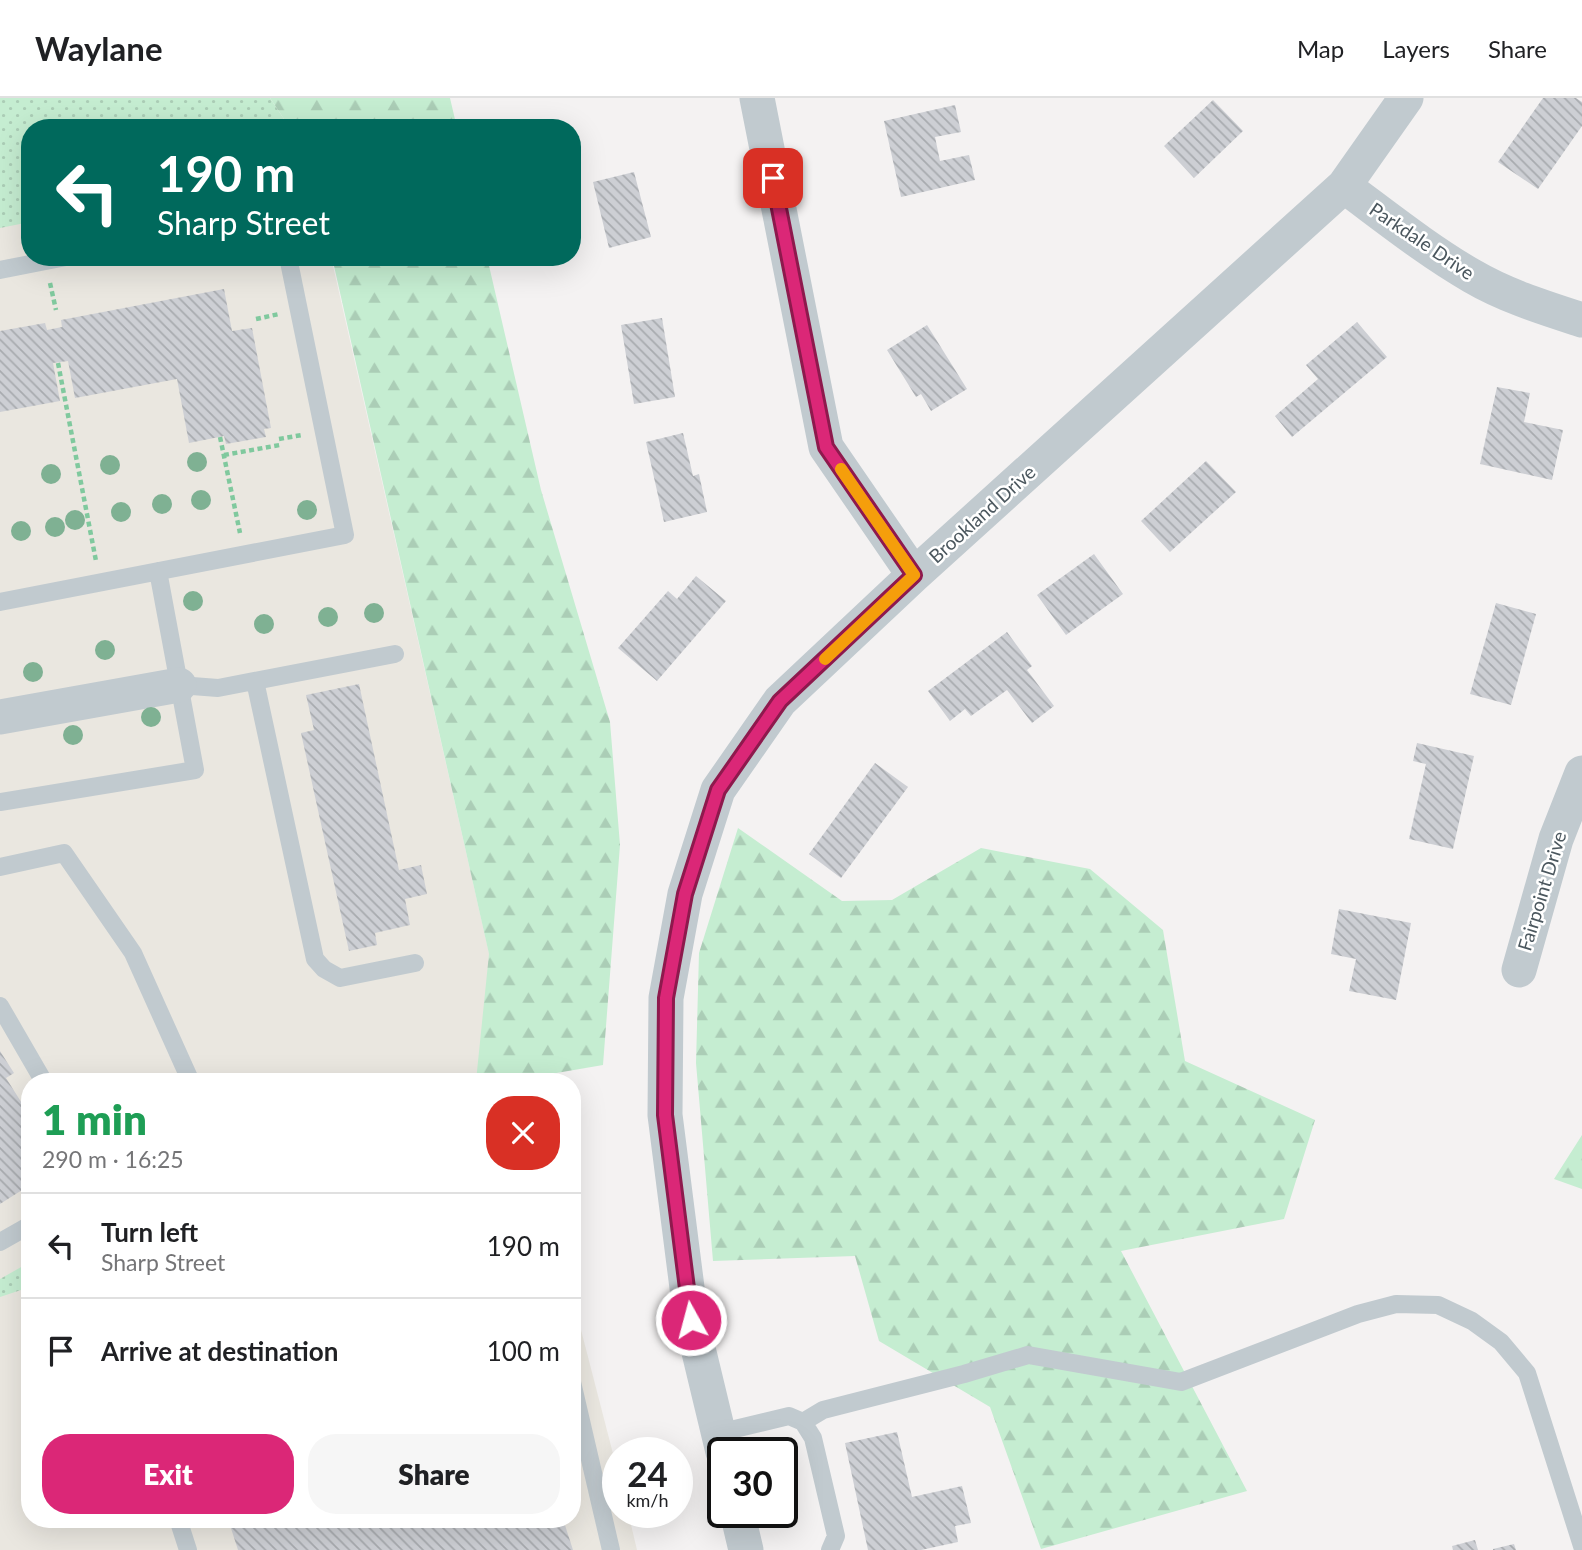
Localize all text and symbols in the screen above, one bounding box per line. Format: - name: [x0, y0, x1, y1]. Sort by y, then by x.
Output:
- text: Waylane: [35, 28, 163, 68]
- text: Map: [1297, 34, 1344, 63]
- text: Layers: [1382, 34, 1450, 63]
- text: Share: [1488, 34, 1547, 63]
- text: 190 m: [157, 144, 295, 202]
- icon: left: [42, 147, 133, 238]
- pin: [743, 148, 803, 208]
- icon: arrive: [754, 159, 792, 197]
- street label: Parkdale Drive: [1366, 197, 1479, 284]
- text: Sharp Street: [157, 203, 330, 242]
- street label: Brookland Drive: [924, 460, 1040, 567]
- street label: Fairpoint Drive: [1512, 828, 1571, 953]
- text: 1 min: [42, 1094, 147, 1144]
- button: close: [486, 1096, 560, 1170]
- text: 290 m · 16:25: [42, 1145, 184, 1173]
- text: Turn left: [101, 1216, 198, 1248]
- icon: left: [42, 1227, 80, 1265]
- text: 190 m: [487, 1230, 560, 1262]
- text: Sharp Street: [101, 1248, 225, 1276]
- position arrow: [654, 1283, 728, 1357]
- icon: arrive: [42, 1332, 80, 1370]
- text: Arrive at destination: [101, 1335, 338, 1367]
- text: 100 m: [487, 1335, 560, 1367]
- button: Exit: [42, 1434, 294, 1514]
- button: Share: [308, 1434, 560, 1514]
- speed limit sign: 30: [707, 1437, 798, 1528]
- text: 24: [627, 1452, 668, 1494]
- text: km/h: [626, 1489, 669, 1511]

